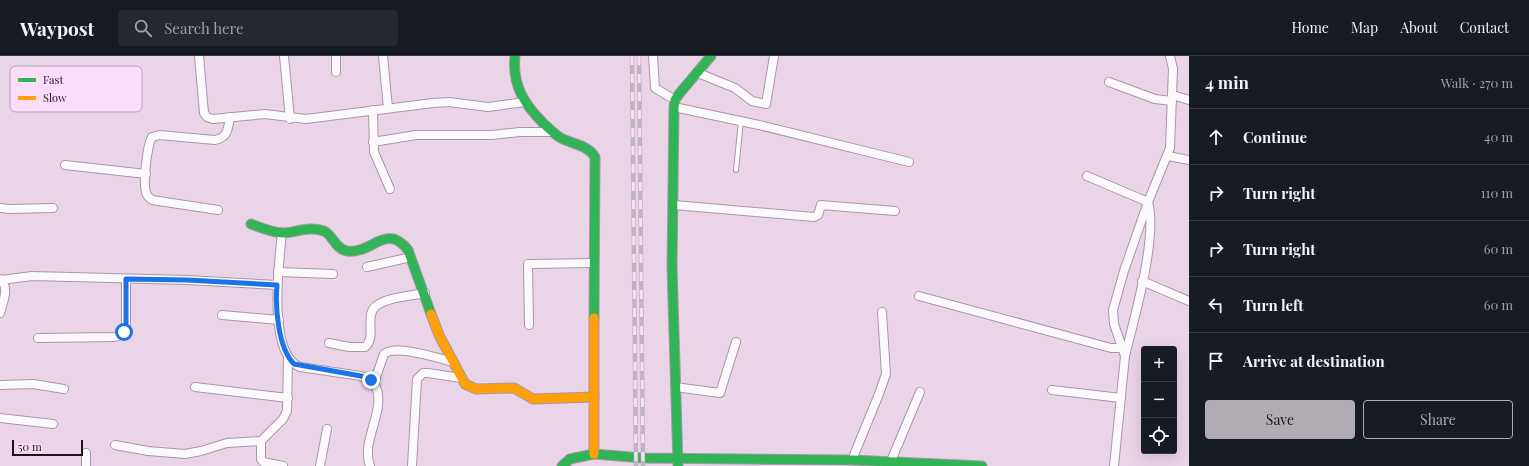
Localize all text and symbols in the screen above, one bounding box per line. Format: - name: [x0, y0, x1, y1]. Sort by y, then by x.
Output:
- search box: [118, 10, 398, 46]
- text: Waypost: [20, 15, 94, 41]
- icon: search: [132, 17, 154, 39]
- text: Search here: [164, 18, 244, 38]
- text: Home: [1291, 18, 1329, 37]
- text: Map: [1351, 18, 1378, 37]
- text: About: [1400, 18, 1438, 37]
- text: Contact: [1460, 18, 1509, 37]
- legend: [10, 66, 142, 112]
- text: 4 min: [1205, 71, 1249, 93]
- text: Fast: [43, 72, 63, 87]
- text: Walk · 270 m: [1441, 74, 1513, 91]
- text: Slow: [43, 90, 67, 105]
- icon: ahead: [1205, 126, 1227, 148]
- text: Continue: [1243, 127, 1307, 147]
- text: 40 m: [1484, 128, 1513, 145]
- icon: right: [1205, 182, 1227, 204]
- text: Turn right: [1243, 183, 1316, 203]
- text: 110 m: [1481, 184, 1513, 201]
- icon: right: [1205, 238, 1227, 260]
- text: Turn right: [1243, 239, 1316, 259]
- text: 60 m: [1484, 240, 1513, 257]
- icon: left: [1205, 294, 1227, 316]
- text: Turn left: [1243, 295, 1304, 315]
- text: 60 m: [1484, 296, 1513, 313]
- route start: [115, 323, 133, 341]
- map controls: [1141, 346, 1177, 454]
- button: +: [1141, 346, 1177, 382]
- icon: arrive: [1205, 350, 1227, 372]
- text: Arrive at destination: [1243, 351, 1385, 371]
- route end: [362, 371, 380, 389]
- button: −: [1141, 382, 1177, 418]
- button: Save: [1205, 400, 1355, 439]
- button: Share: [1363, 400, 1513, 439]
- button: locate: [1141, 418, 1177, 454]
- scale bar: [12, 438, 83, 457]
- text: 50 m: [18, 439, 42, 454]

